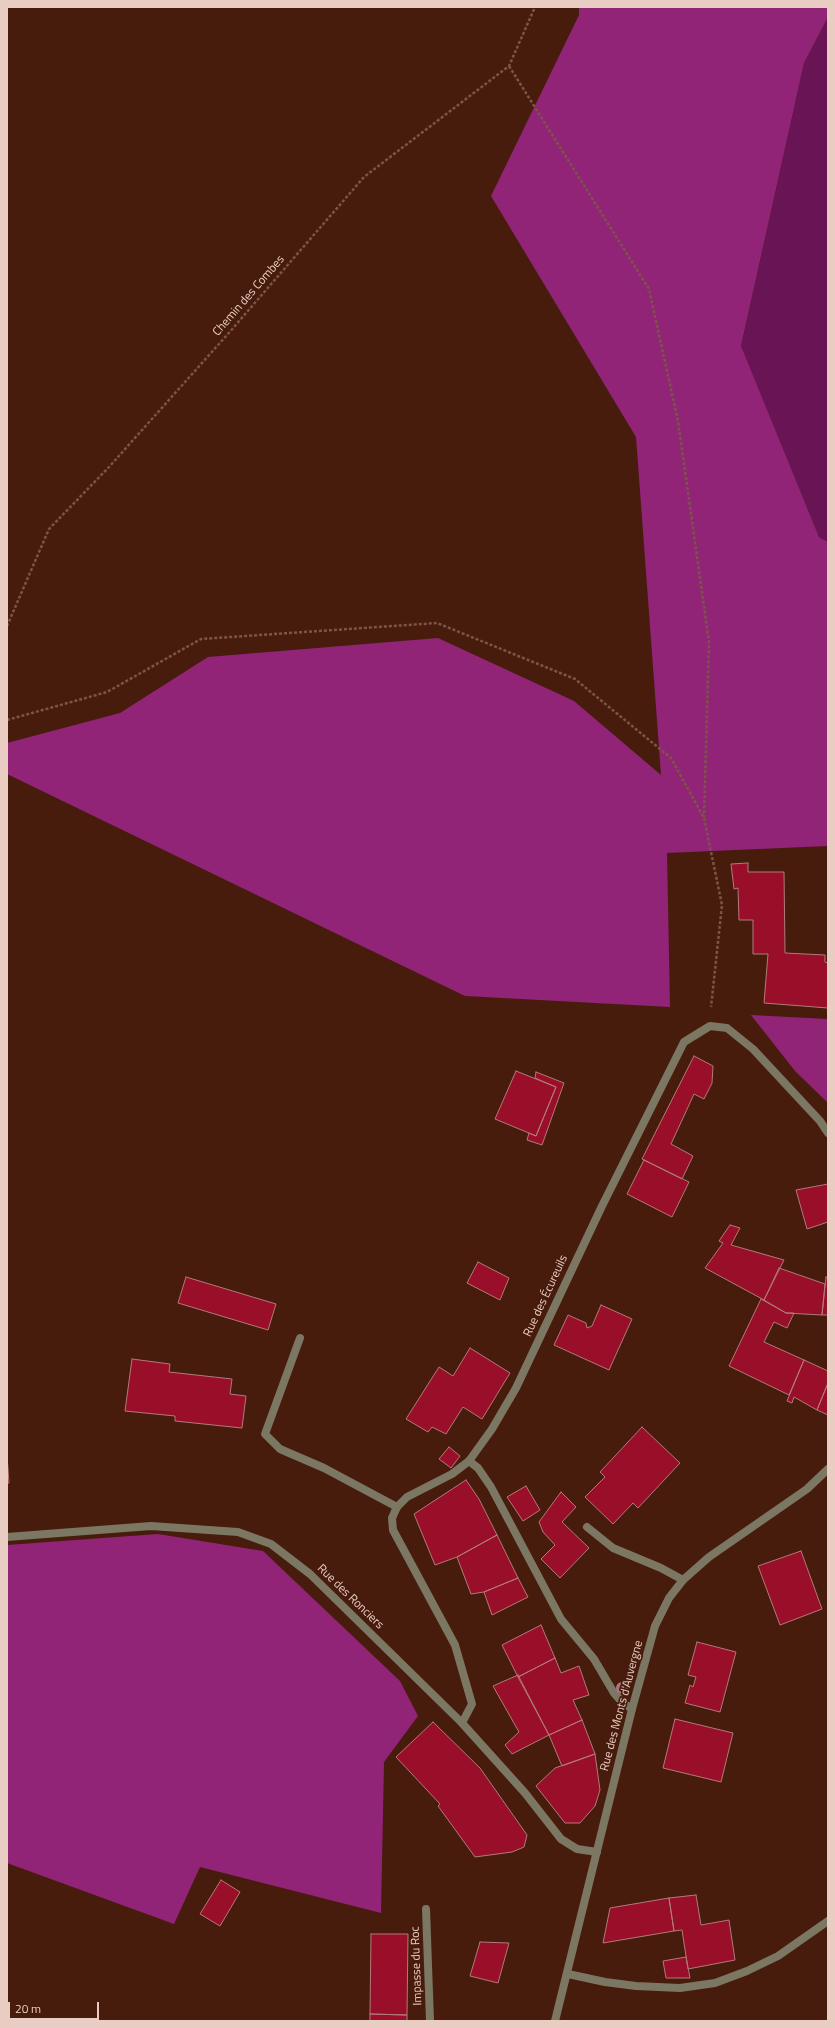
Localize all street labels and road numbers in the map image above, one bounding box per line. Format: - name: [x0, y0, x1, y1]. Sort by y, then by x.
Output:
- street label: Chemin des Combes: [210, 253, 288, 339]
- street label: Rue des Écureuils: [521, 1253, 571, 1339]
- street label: Rue des Ronciers: [314, 1562, 386, 1632]
- street label: Rue des Monts d'Auvergne: [598, 1639, 646, 1773]
- street label: Impasse du Roc: [408, 1926, 426, 2006]

